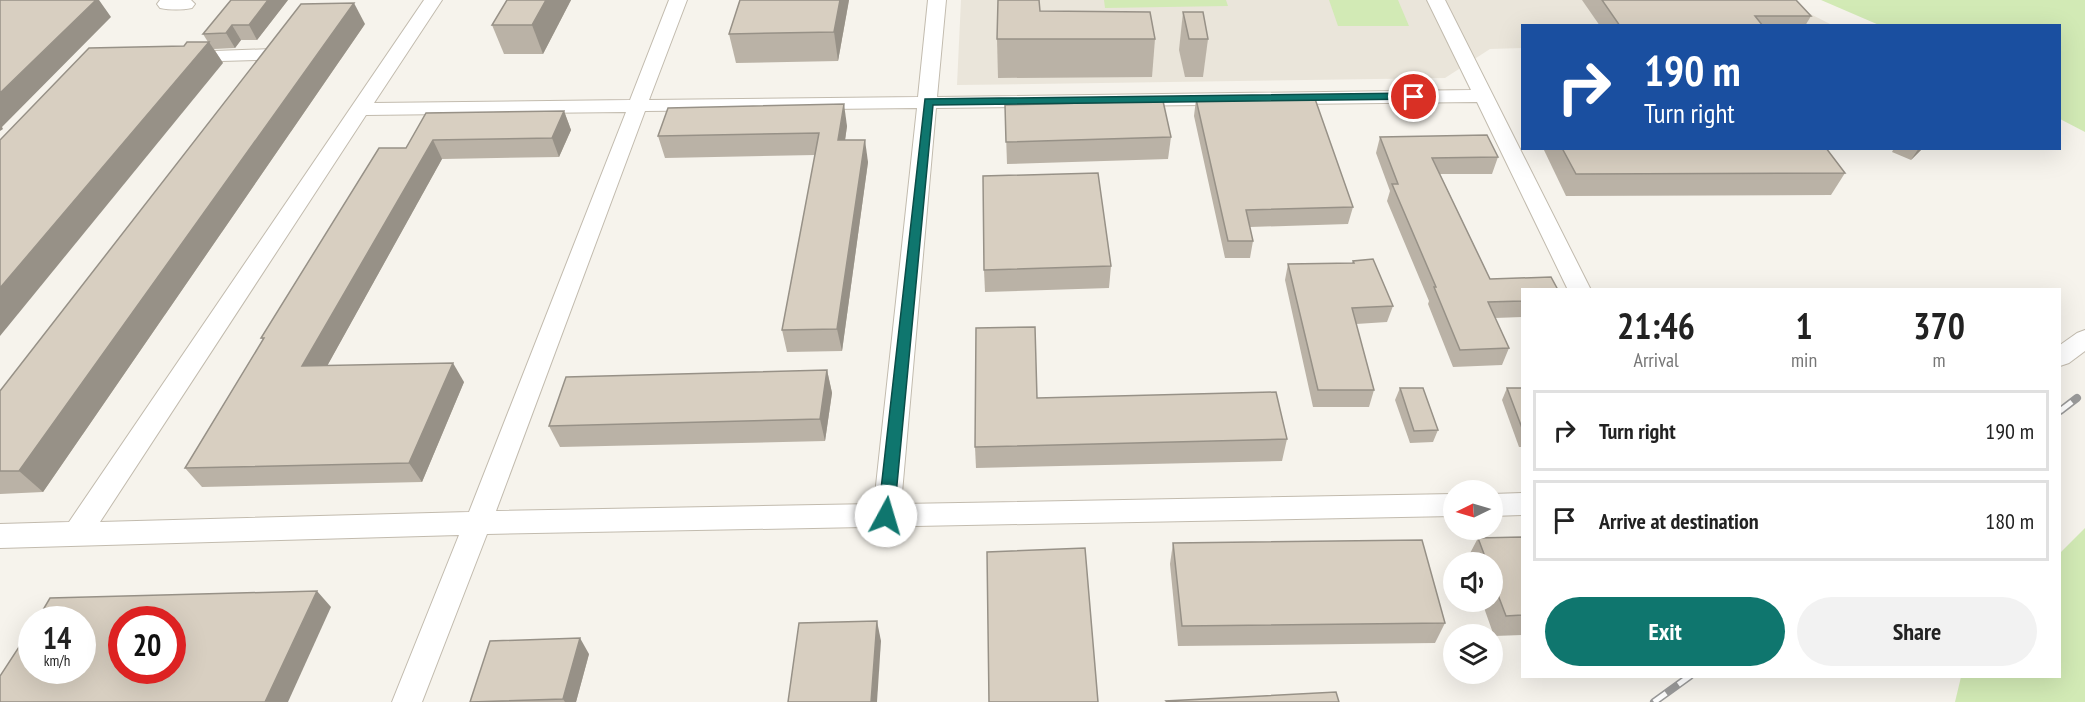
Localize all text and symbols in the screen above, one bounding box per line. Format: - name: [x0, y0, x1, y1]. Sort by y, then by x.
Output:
- text: 190 m: [1644, 43, 1741, 98]
- icon: right: [1545, 48, 1623, 126]
- pin: [1388, 71, 1439, 122]
- icon: arrive: [1397, 80, 1430, 113]
- text: Turn right: [1644, 96, 1735, 130]
- text: 21:46: [1617, 302, 1695, 349]
- text: 1: [1795, 302, 1813, 349]
- text: 370: [1913, 302, 1965, 349]
- text: Arrival: [1633, 347, 1679, 373]
- text: min: [1791, 347, 1817, 373]
- text: m: [1933, 347, 1946, 373]
- icon: right: [1548, 414, 1581, 447]
- text: Turn right: [1599, 417, 1676, 445]
- text: 190 m: [1985, 417, 2034, 445]
- north arrow: [1443, 480, 1503, 540]
- map controls: [1443, 480, 1503, 684]
- position arrow: [854, 484, 918, 548]
- icon: arrive: [1548, 504, 1581, 537]
- text: Arrive at destination: [1599, 507, 1759, 535]
- text: 180 m: [1985, 507, 2034, 535]
- button: sound: [1443, 552, 1503, 612]
- button: Exit: [1545, 597, 1785, 666]
- button: Share: [1797, 597, 2037, 666]
- speed limit sign: 20: [108, 606, 186, 684]
- text: 14: [43, 618, 71, 657]
- button: layers: [1443, 624, 1503, 684]
- text: km/h: [44, 651, 70, 670]

